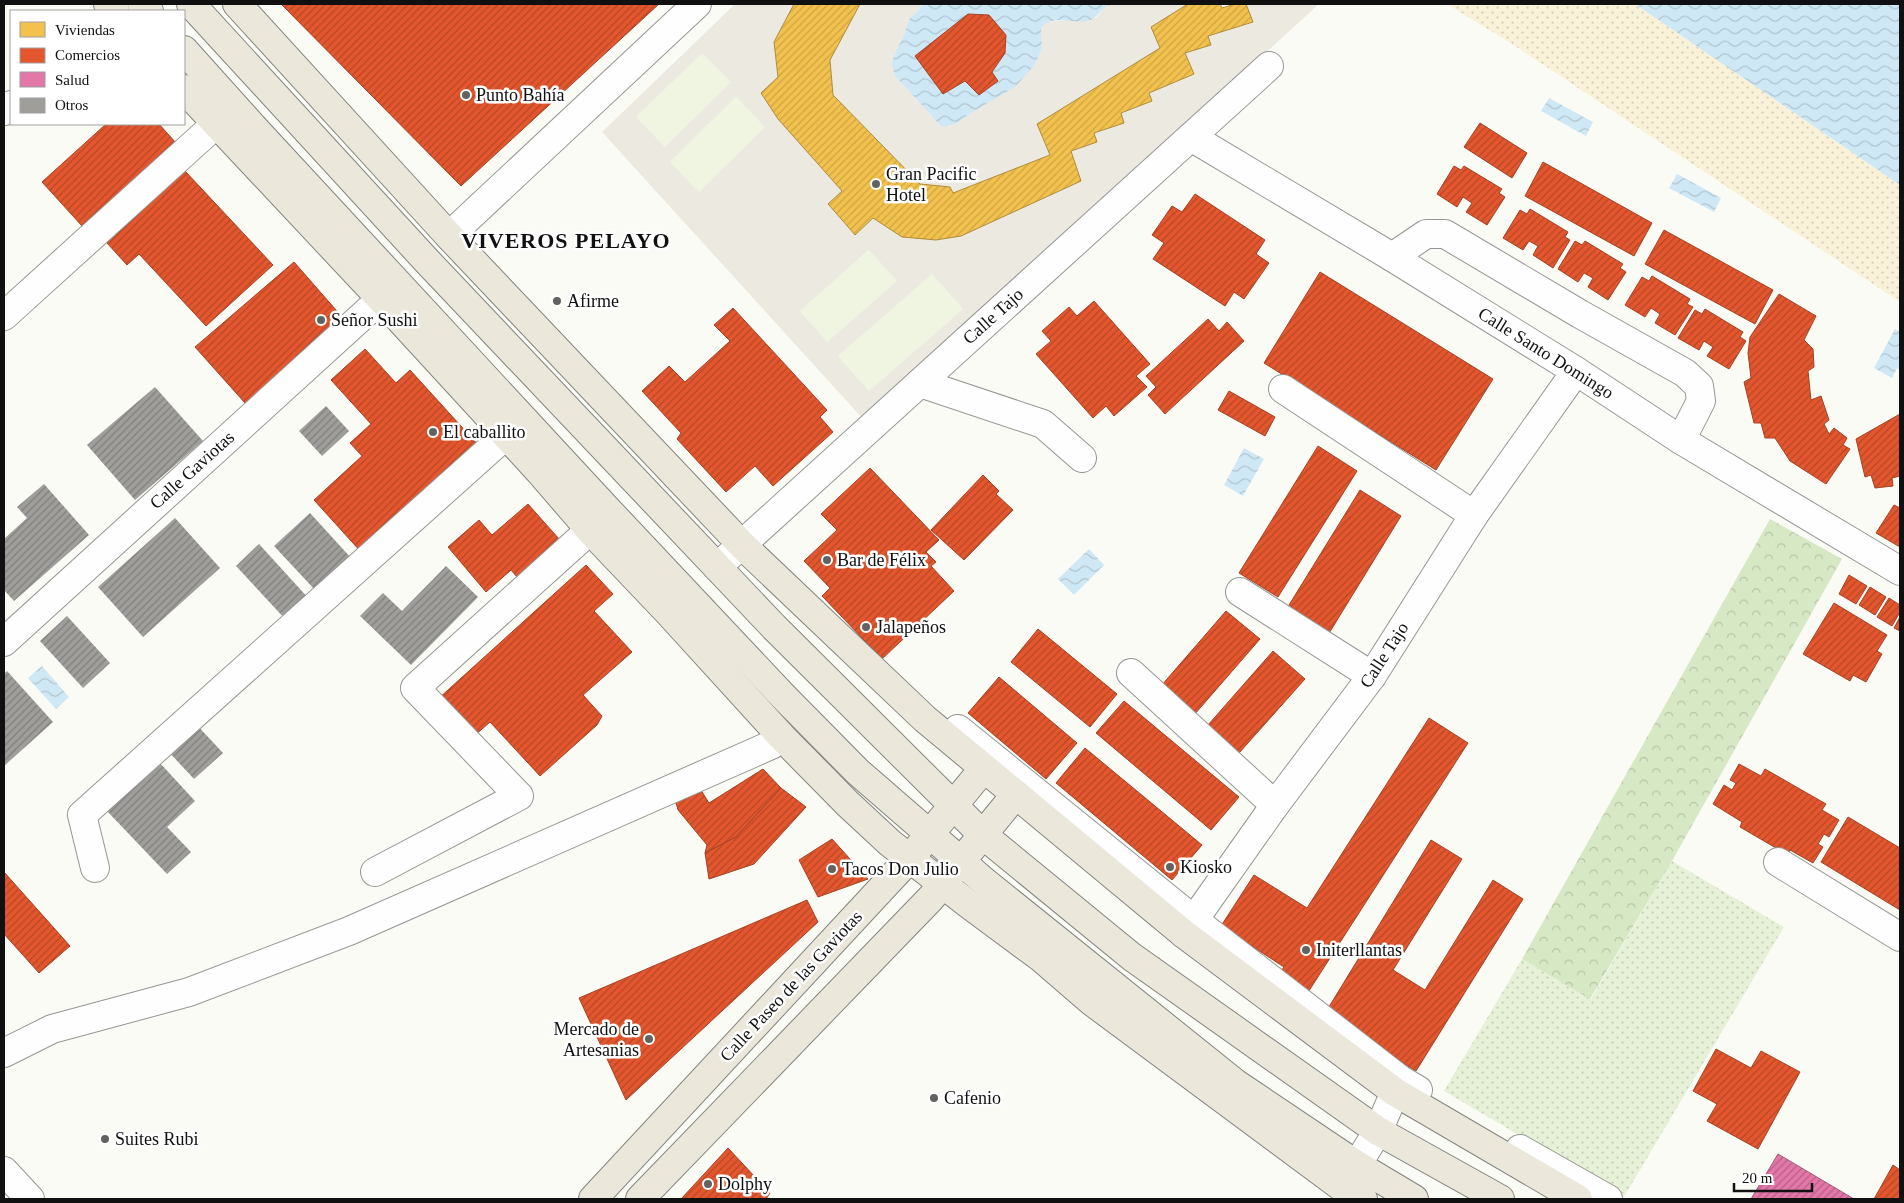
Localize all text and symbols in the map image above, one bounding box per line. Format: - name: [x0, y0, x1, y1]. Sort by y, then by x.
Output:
- legend: [10, 10, 185, 125]
- text: Viviendas: [55, 22, 115, 38]
- text: Comercios: [55, 47, 120, 63]
- text: Salud: [55, 72, 90, 88]
- place label: Punto Bahía: [476, 85, 565, 105]
- marker: Punto Bahía: [460, 89, 472, 101]
- text: Otros: [55, 97, 88, 113]
- place label: Gran Pacific Hotel: [886, 164, 976, 205]
- marker: Gran Pacific Hotel: [870, 178, 882, 190]
- district label: VIVEROS PELAYO: [461, 228, 671, 253]
- street label: Calle Tajo: [959, 284, 1027, 348]
- place label: Afirme: [567, 291, 619, 311]
- marker: Afirme: [551, 295, 563, 307]
- street label: Calle Santo Domingo: [1475, 303, 1617, 403]
- place label: Señor Sushi: [331, 310, 418, 330]
- marker: Señor Sushi: [315, 314, 327, 326]
- place label: El caballito: [443, 422, 525, 442]
- marker: El caballito: [427, 426, 439, 438]
- street label: Calle Gaviotas: [146, 427, 238, 513]
- place label: Bar de Félix: [837, 550, 926, 570]
- marker: Bar de Félix: [821, 554, 833, 566]
- place label: Jalapeños: [876, 617, 946, 637]
- street label: Calle Tajo: [1355, 619, 1413, 691]
- marker: Jalapeños: [860, 621, 872, 633]
- place label: Kiosko: [1180, 857, 1232, 877]
- place label: Tacos Don Julio: [842, 859, 959, 879]
- marker: Kiosko: [1164, 861, 1176, 873]
- marker: Tacos Don Julio: [826, 863, 838, 875]
- street label: Calle Paseo de las Gaviotas: [716, 906, 866, 1066]
- place label: Initerllantas: [1316, 940, 1402, 960]
- marker: Initerllantas: [1300, 944, 1312, 956]
- place label: Mercado de Artesanias: [554, 1019, 639, 1060]
- marker: Mercado de Artesanias: [643, 1033, 655, 1045]
- place label: Cafenio: [944, 1088, 1001, 1108]
- marker: Cafenio: [928, 1092, 940, 1104]
- place label: Suites Rubi: [115, 1129, 199, 1149]
- marker: Suites Rubi: [99, 1133, 111, 1145]
- scale bar: [1734, 1160, 1812, 1192]
- text: 20 m: [1742, 1170, 1773, 1186]
- place label: Dolphy: [718, 1174, 772, 1194]
- marker: Dolphy: [702, 1178, 714, 1190]

